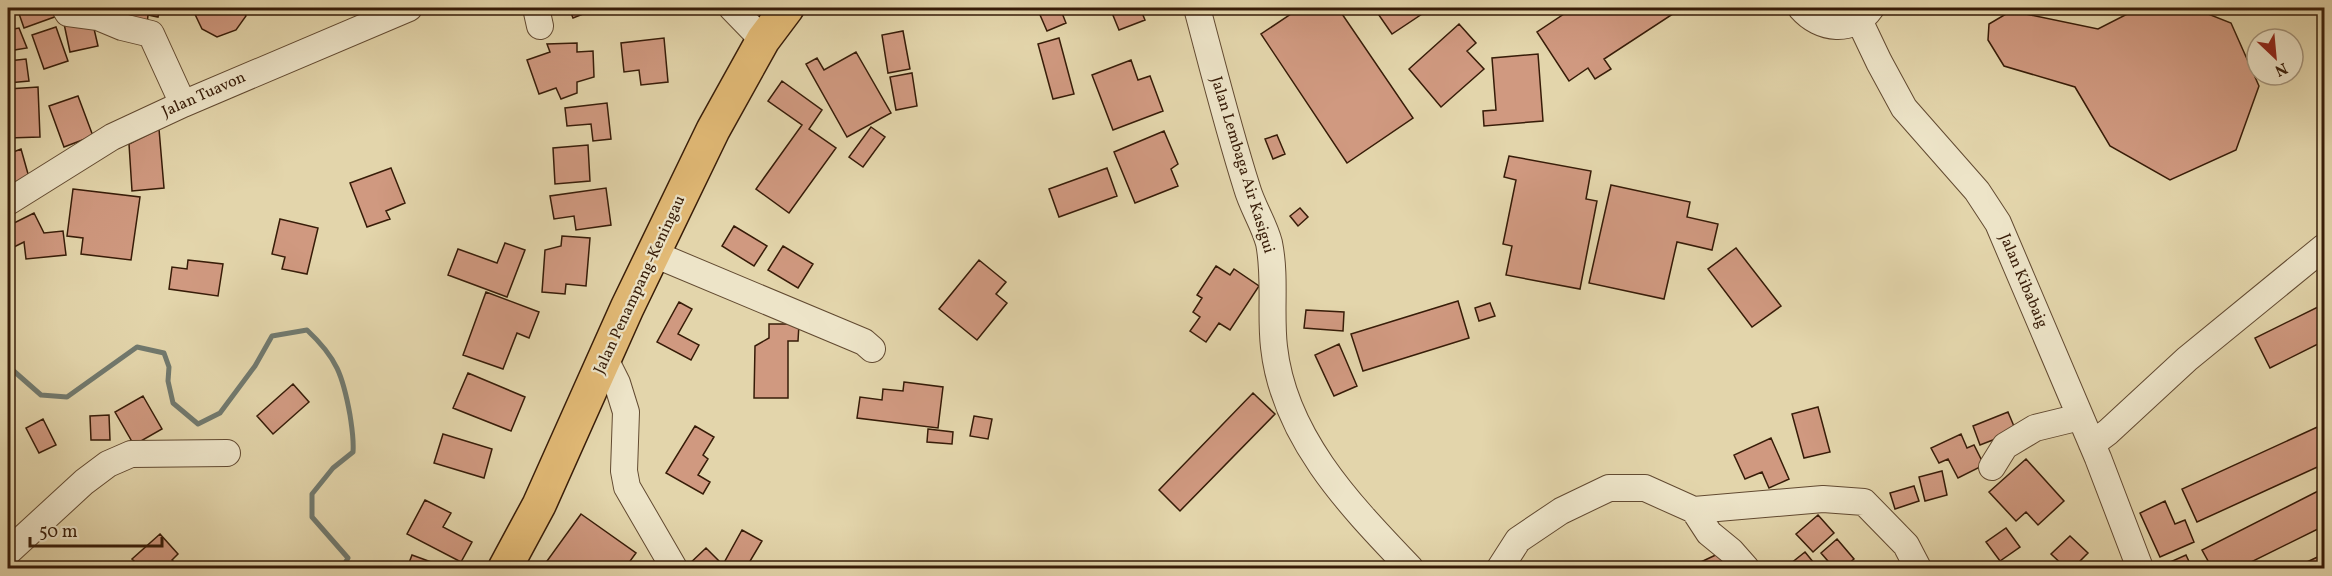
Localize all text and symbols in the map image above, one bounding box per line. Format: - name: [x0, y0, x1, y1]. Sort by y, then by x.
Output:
- north arrow: [2245, 27, 2305, 87]
- text: N: [2270, 56, 2291, 81]
- street label: Jalan Tuavon: [159, 67, 249, 123]
- street label: Jalan Lembaga Air Kasigui: [1205, 74, 1279, 256]
- street label: Jalan Penampang-Keningau: [589, 192, 691, 378]
- street label: Jalan Kibabaig: [1993, 230, 2053, 332]
- scale bar: [30, 510, 162, 548]
- text: 50 m: [39, 520, 78, 545]

